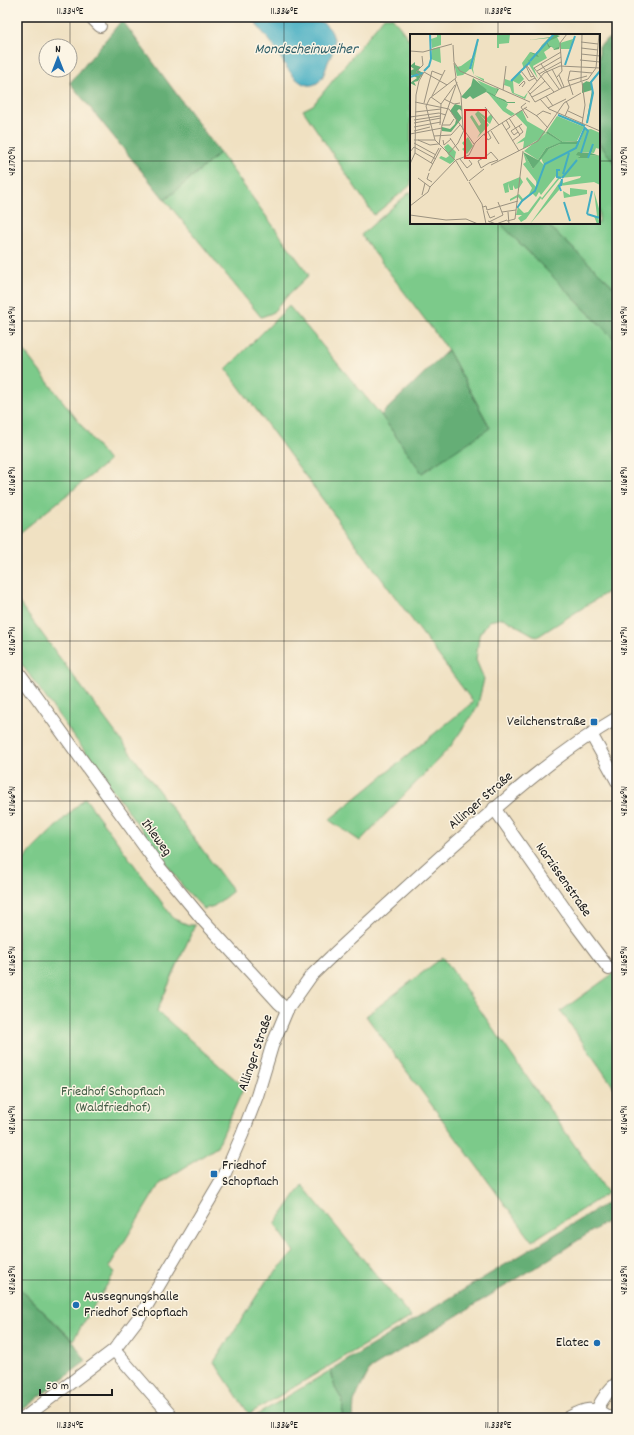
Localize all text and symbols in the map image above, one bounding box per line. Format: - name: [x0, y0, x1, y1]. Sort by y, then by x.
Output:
- text: 11.334°E: [57, 5, 84, 19]
- text: 11.336°E: [270, 5, 298, 19]
- text: 11.338°E: [485, 5, 512, 19]
- inset map: [410, 34, 600, 224]
- north arrow: [38, 38, 78, 78]
- water label: Mondscheinweiher: [255, 39, 359, 61]
- text: N: [55, 42, 61, 58]
- text: 48.170°N: [6, 146, 20, 176]
- text: 48.170°N: [618, 146, 632, 176]
- text: 48.169°N: [6, 306, 20, 336]
- text: 48.169°N: [618, 306, 632, 336]
- text: 48.168°N: [6, 466, 20, 496]
- text: 48.168°N: [618, 466, 632, 496]
- text: 48.167°N: [6, 626, 20, 655]
- text: 48.167°N: [618, 626, 632, 655]
- place label: Veilchenstraße: [507, 712, 586, 732]
- marker: Veilchenstraße: [589, 717, 599, 727]
- street label: Allinger Straße: [444, 767, 518, 835]
- text: 48.166°N: [6, 786, 20, 816]
- text: 48.166°N: [618, 786, 632, 816]
- street label: Ihleweg: [136, 815, 176, 861]
- street label: Narzissenstraße: [530, 839, 596, 921]
- text: 48.165°N: [6, 946, 20, 976]
- text: 48.165°N: [618, 946, 632, 976]
- street label: Allinger Straße: [234, 1012, 278, 1094]
- park label: Friedhof Schopflach (Waldfriedhof): [61, 1082, 165, 1118]
- text: 48.164°N: [6, 1105, 20, 1135]
- text: 48.164°N: [618, 1105, 632, 1135]
- place label: Friedhof Schopflach: [222, 1156, 279, 1192]
- marker: Friedhof Schopflach: [209, 1169, 219, 1179]
- text: 48.163°N: [6, 1265, 20, 1295]
- text: 48.163°N: [618, 1265, 632, 1295]
- place label: Aussegnungshalle Friedhof Schopflach: [84, 1287, 188, 1323]
- marker: Aussegnungshalle Friedhof Schopflach: [71, 1300, 81, 1310]
- place label: Elatec: [556, 1333, 589, 1353]
- marker: Elatec: [592, 1338, 602, 1348]
- scale bar: [40, 1371, 112, 1397]
- text: 50 m: [46, 1378, 69, 1395]
- text: 11.334°E: [57, 1419, 84, 1433]
- text: 11.336°E: [270, 1419, 298, 1433]
- text: 11.338°E: [485, 1419, 512, 1433]

